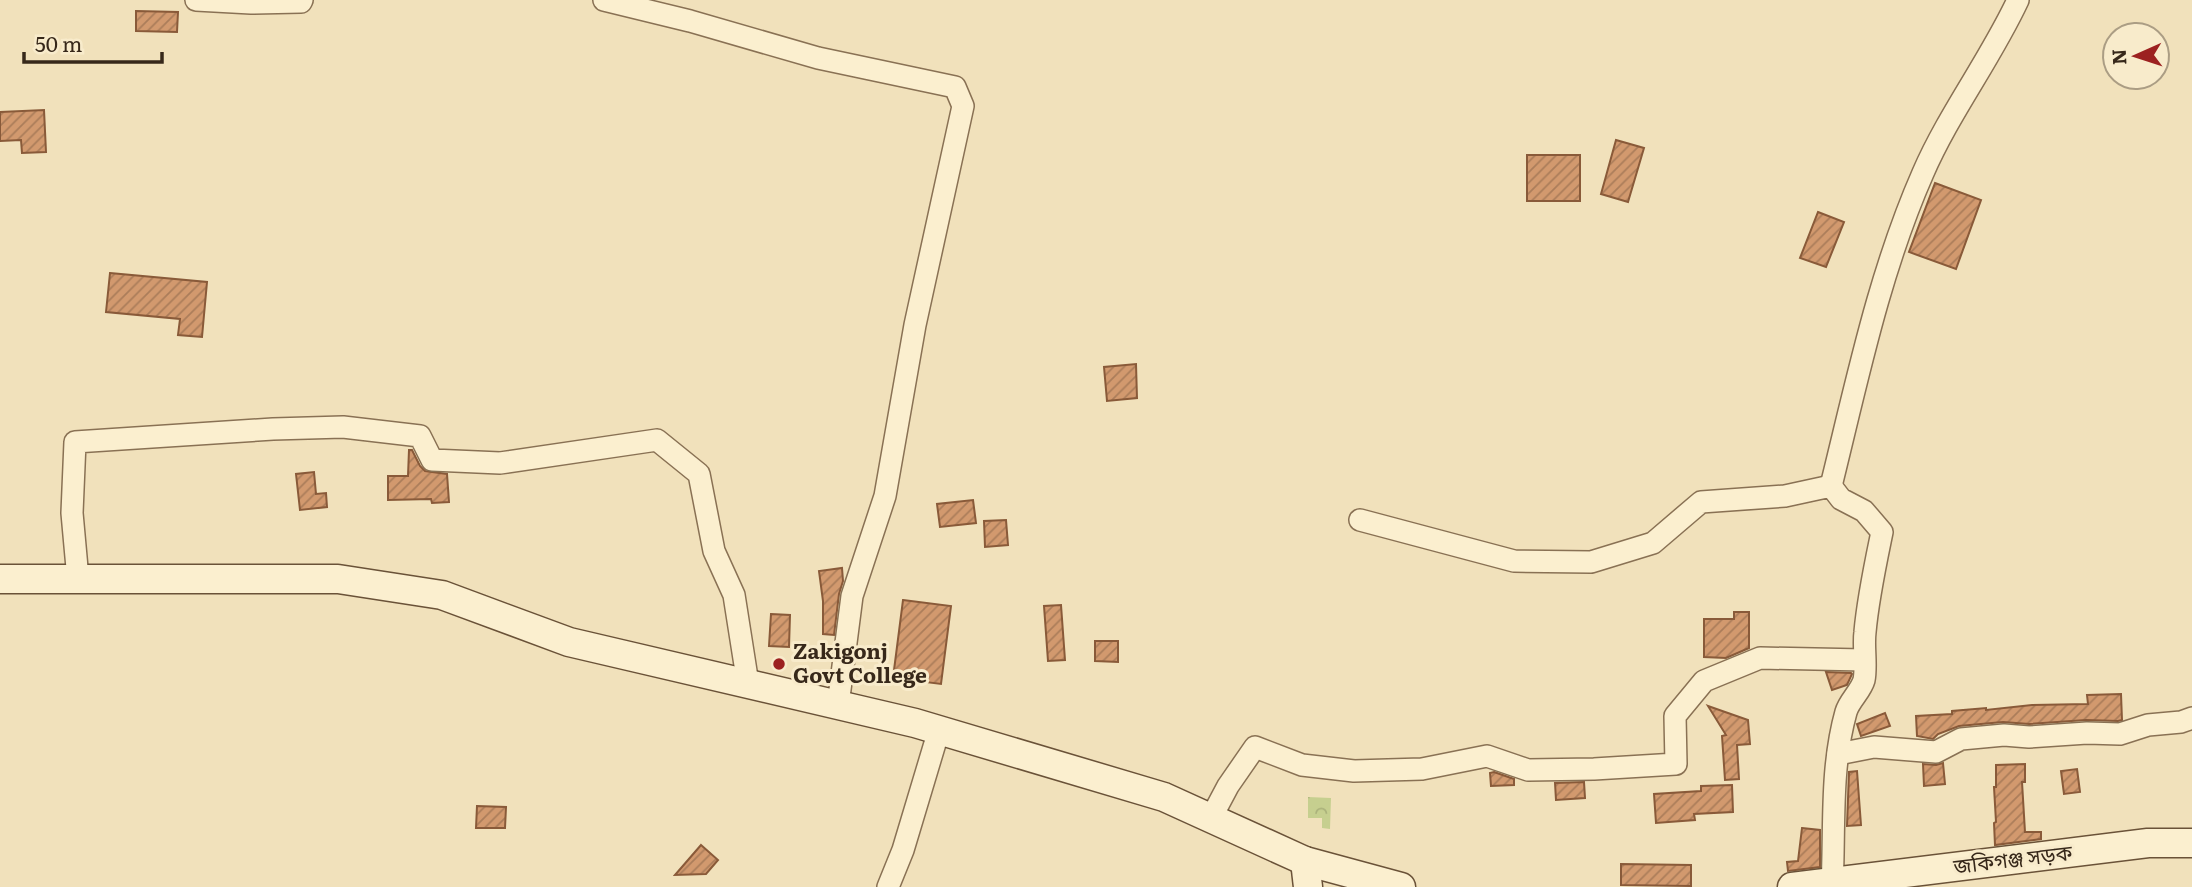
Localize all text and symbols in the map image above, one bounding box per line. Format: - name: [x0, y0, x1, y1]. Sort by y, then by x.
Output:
- scale bar: [24, 21, 163, 65]
- north arrow: [2101, 21, 2171, 91]
- text: 50 m: [35, 27, 82, 58]
- text: N: [2104, 48, 2132, 66]
- place label: Zakigonj Govt College: [793, 634, 927, 689]
- marker: Zakigonj Govt College: [771, 656, 787, 672]
- street label: জকিগঞ্জ সড়ক: [1951, 835, 2075, 880]

